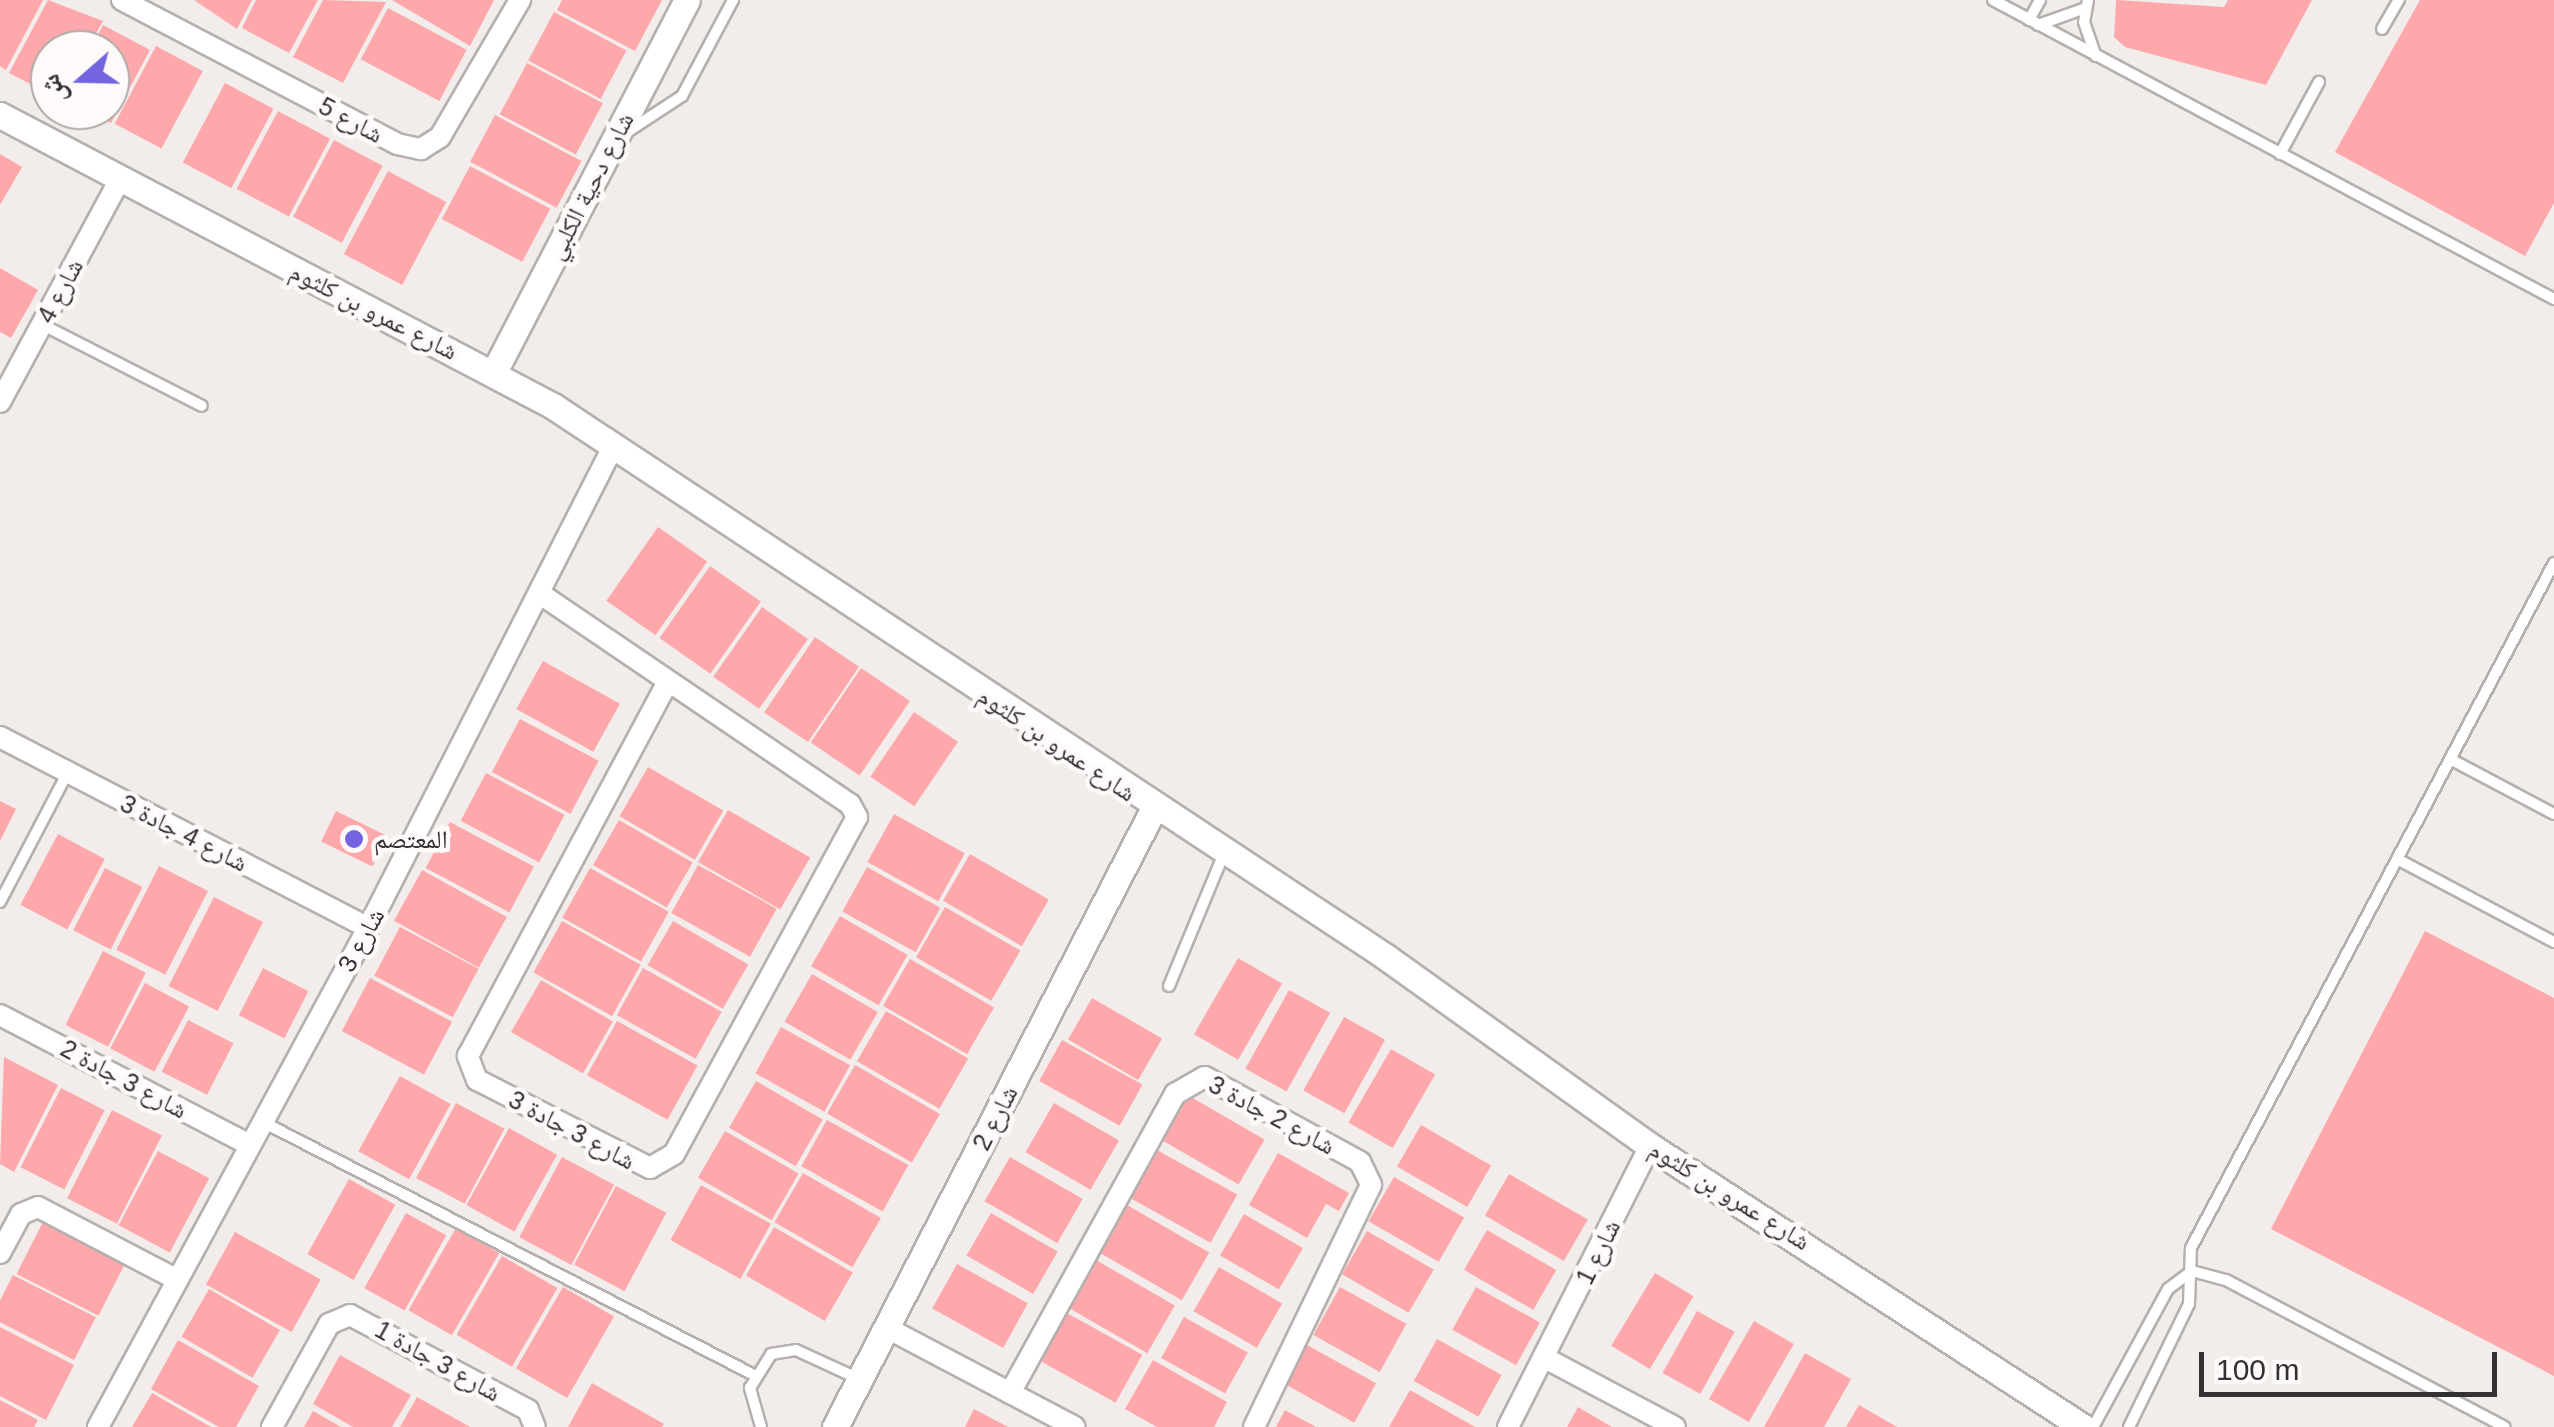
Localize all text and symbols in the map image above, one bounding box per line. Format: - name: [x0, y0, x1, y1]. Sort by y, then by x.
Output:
- north arrow: [30, 30, 130, 130]
- text: ش: [34, 70, 73, 109]
- street label: شارع 5: [314, 91, 388, 149]
- street label: شارع دحية الكلبي: [540, 107, 640, 265]
- street label: شارع 4: [31, 254, 89, 328]
- street label: شارع عمرو بن كلثوم: [285, 256, 463, 366]
- street label: شارع عمرو بن كلثوم: [972, 680, 1142, 808]
- street label: شارع 4 جادة 3: [115, 788, 253, 878]
- place label: المعتصم: [374, 824, 448, 854]
- marker: المعتصم: [343, 828, 365, 850]
- street label: شارع 3: [331, 903, 391, 977]
- street label: شارع 3 جادة 2: [56, 1033, 192, 1125]
- street label: شارع 2 جادة 3: [1204, 1069, 1340, 1161]
- street label: شارع 2: [966, 1081, 1024, 1155]
- street label: شارع 3 جادة 3: [504, 1084, 640, 1176]
- street label: شارع عمرو بن كلثوم: [1644, 1134, 1816, 1256]
- street label: شارع 1: [1570, 1215, 1626, 1289]
- street label: شارع 3 جادة 1: [370, 1314, 506, 1408]
- scale bar: [2204, 1332, 2502, 1394]
- text: 100 m: [2216, 1353, 2299, 1386]

